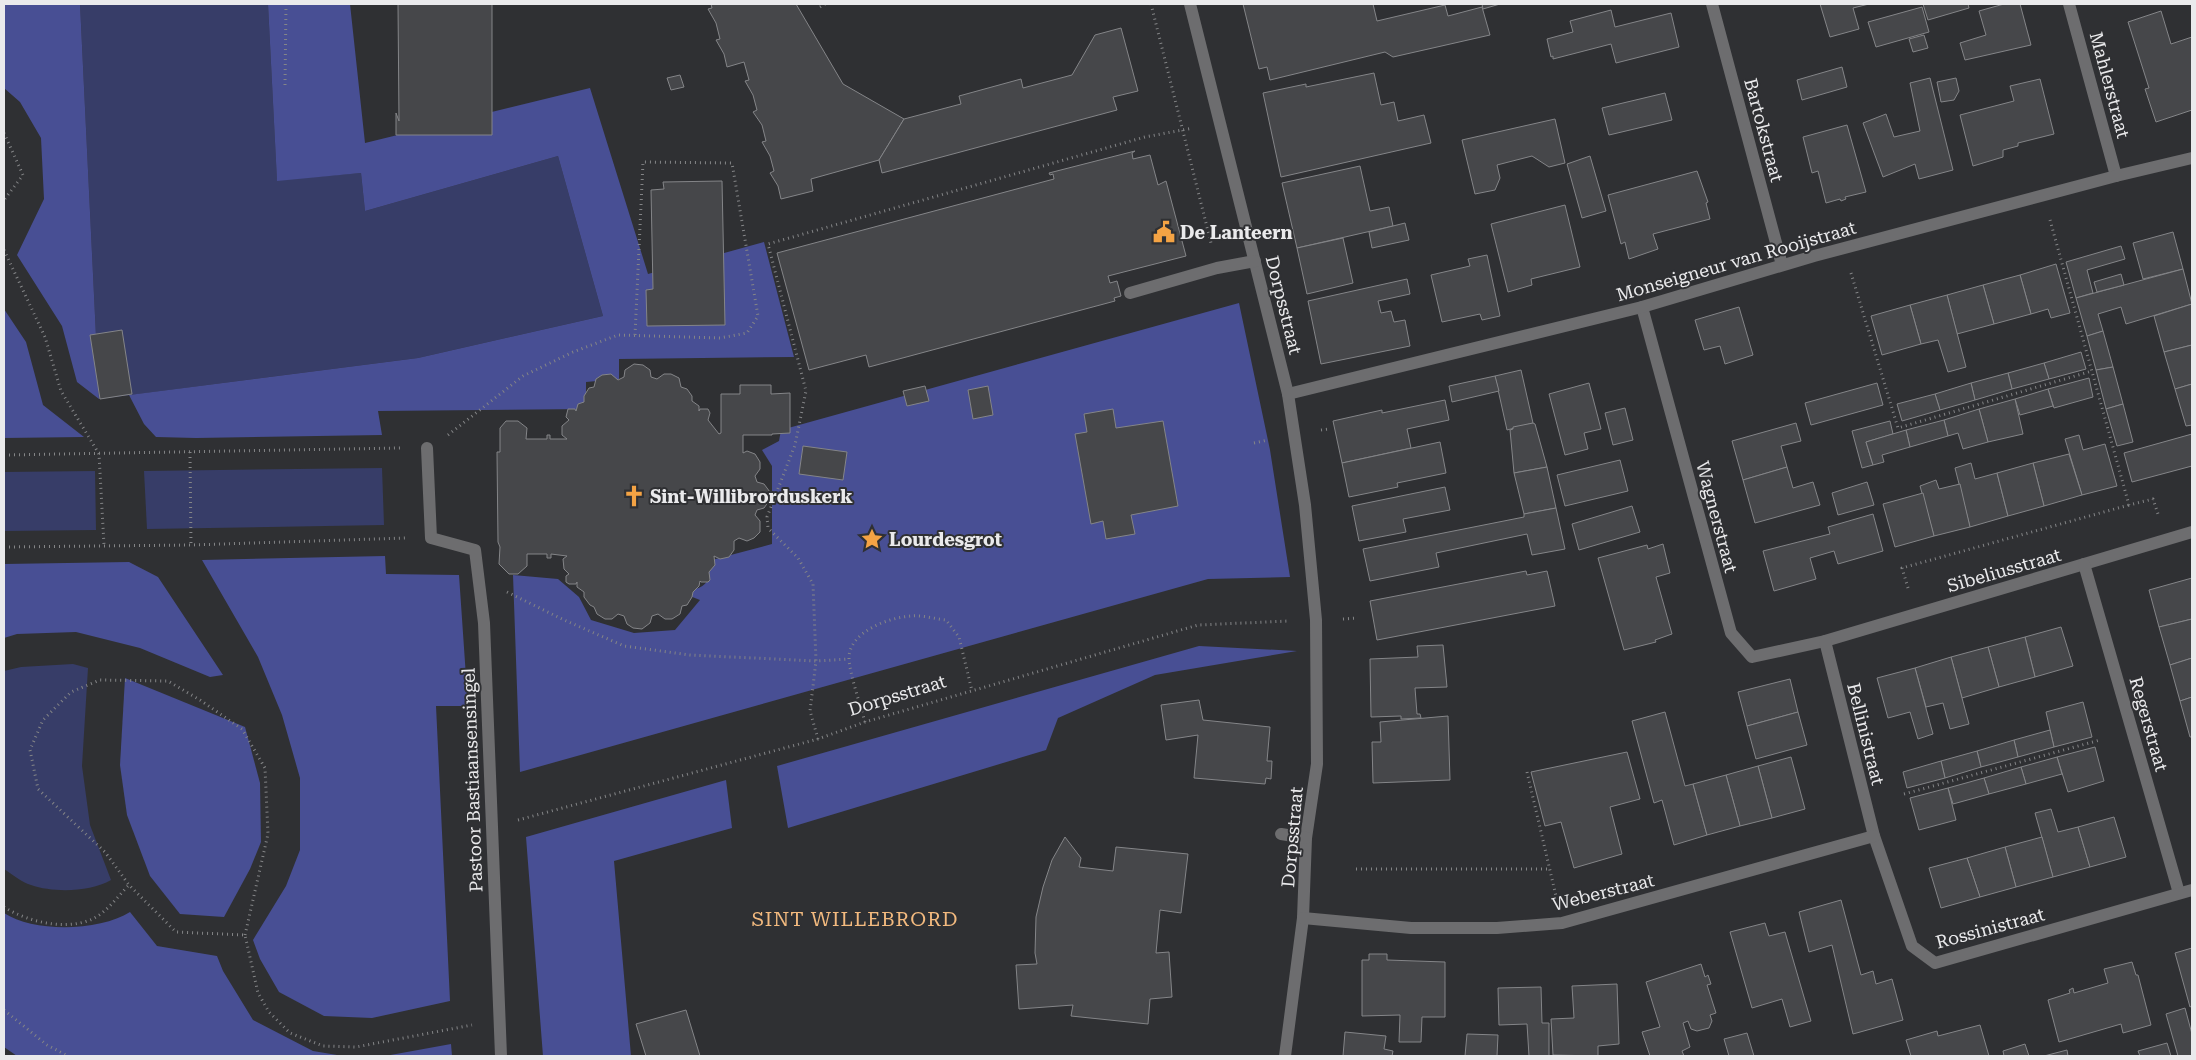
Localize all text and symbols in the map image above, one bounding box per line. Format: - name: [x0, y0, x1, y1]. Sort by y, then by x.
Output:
- street label: Mahlerstraat: [2086, 30, 2134, 141]
- street label: Bartokstraat: [1740, 76, 1788, 184]
- street label: Monseigneur van Rooijstraat: [1614, 217, 1859, 305]
- public building icon: De Lanteern: [1151, 219, 1177, 245]
- place label: De Lanteern: [1180, 222, 1292, 243]
- street label: Dorpsstraat: [1262, 253, 1306, 357]
- street label: Wagnerstraat: [1692, 459, 1742, 575]
- church icon: Sint-Willibrorduskerk: [621, 483, 647, 509]
- place label: Sint-Willibrorduskerk: [650, 486, 853, 507]
- place icon: Lourdesgrot: [859, 526, 885, 552]
- place label: Lourdesgrot: [889, 529, 1002, 550]
- street label: Sibeliusstraat: [1945, 544, 2064, 596]
- street label: Pastoor Bastiaansensingel: [458, 667, 486, 893]
- street label: Dorpsstraat: [846, 670, 949, 720]
- street label: Regerstraat: [2125, 674, 2173, 774]
- street label: Bellinistraat: [1843, 681, 1889, 788]
- street label: Dorpsstraat: [1277, 785, 1307, 888]
- street label: Weberstraat: [1550, 869, 1656, 915]
- street label: Rossinistraat: [1933, 903, 2047, 953]
- district label: SINT WILLEBRORD: [751, 907, 959, 931]

